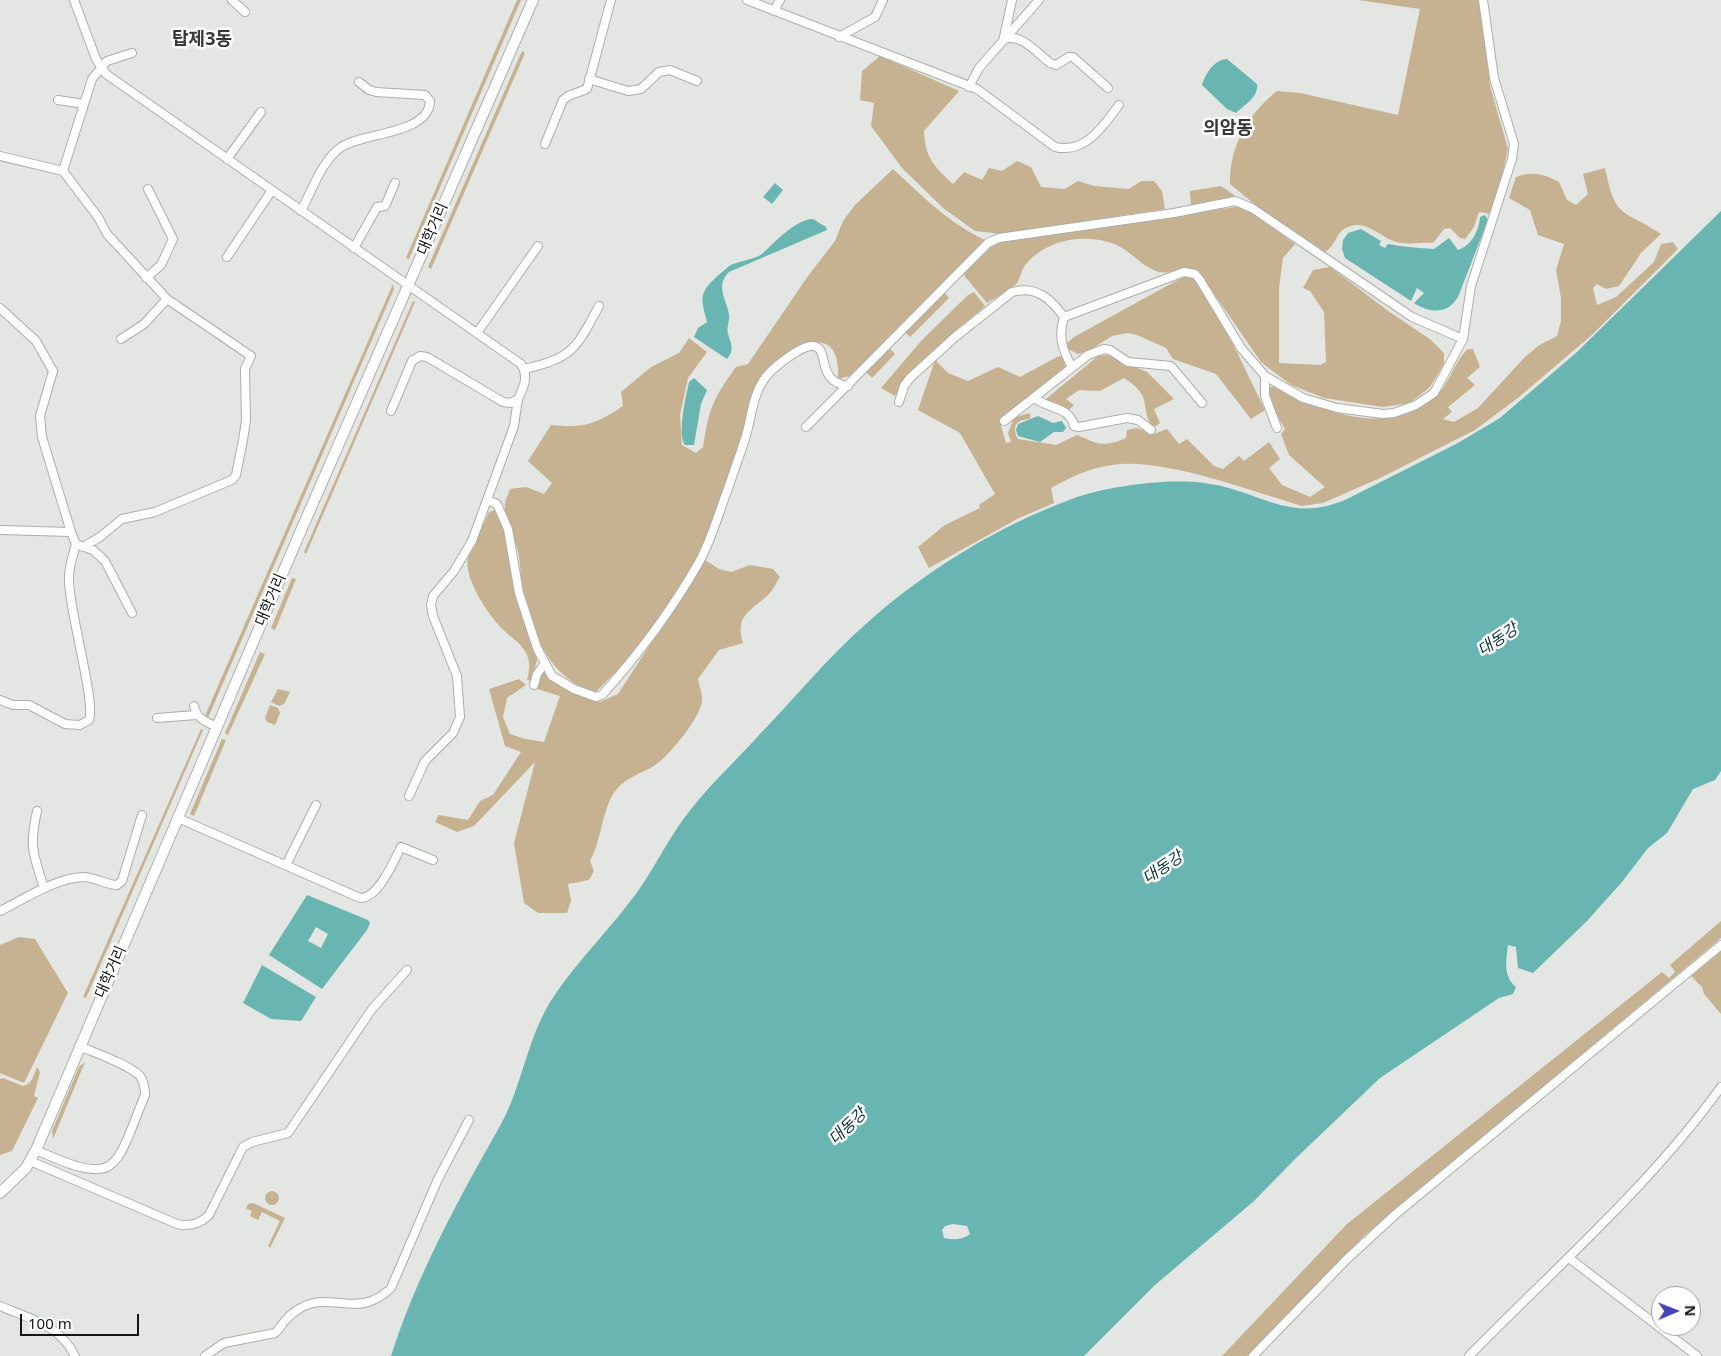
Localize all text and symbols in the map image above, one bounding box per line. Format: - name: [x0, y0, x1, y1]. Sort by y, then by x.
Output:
- district label: 탑제3동: [172, 29, 232, 51]
- district label: 의암동: [1203, 118, 1253, 140]
- street label: 대학거리: [414, 200, 452, 258]
- street label: 대학거리: [252, 571, 290, 629]
- water label: 대동강: [1474, 620, 1522, 660]
- water label: 대동강: [1139, 848, 1187, 888]
- street label: 대학거리: [92, 943, 130, 1001]
- water label: 대동강: [825, 1105, 871, 1149]
- north arrow: [1651, 1286, 1701, 1336]
- scale bar: [22, 1304, 141, 1336]
- text: N: [1681, 1305, 1700, 1317]
- text: 100 m: [28, 1313, 72, 1333]

